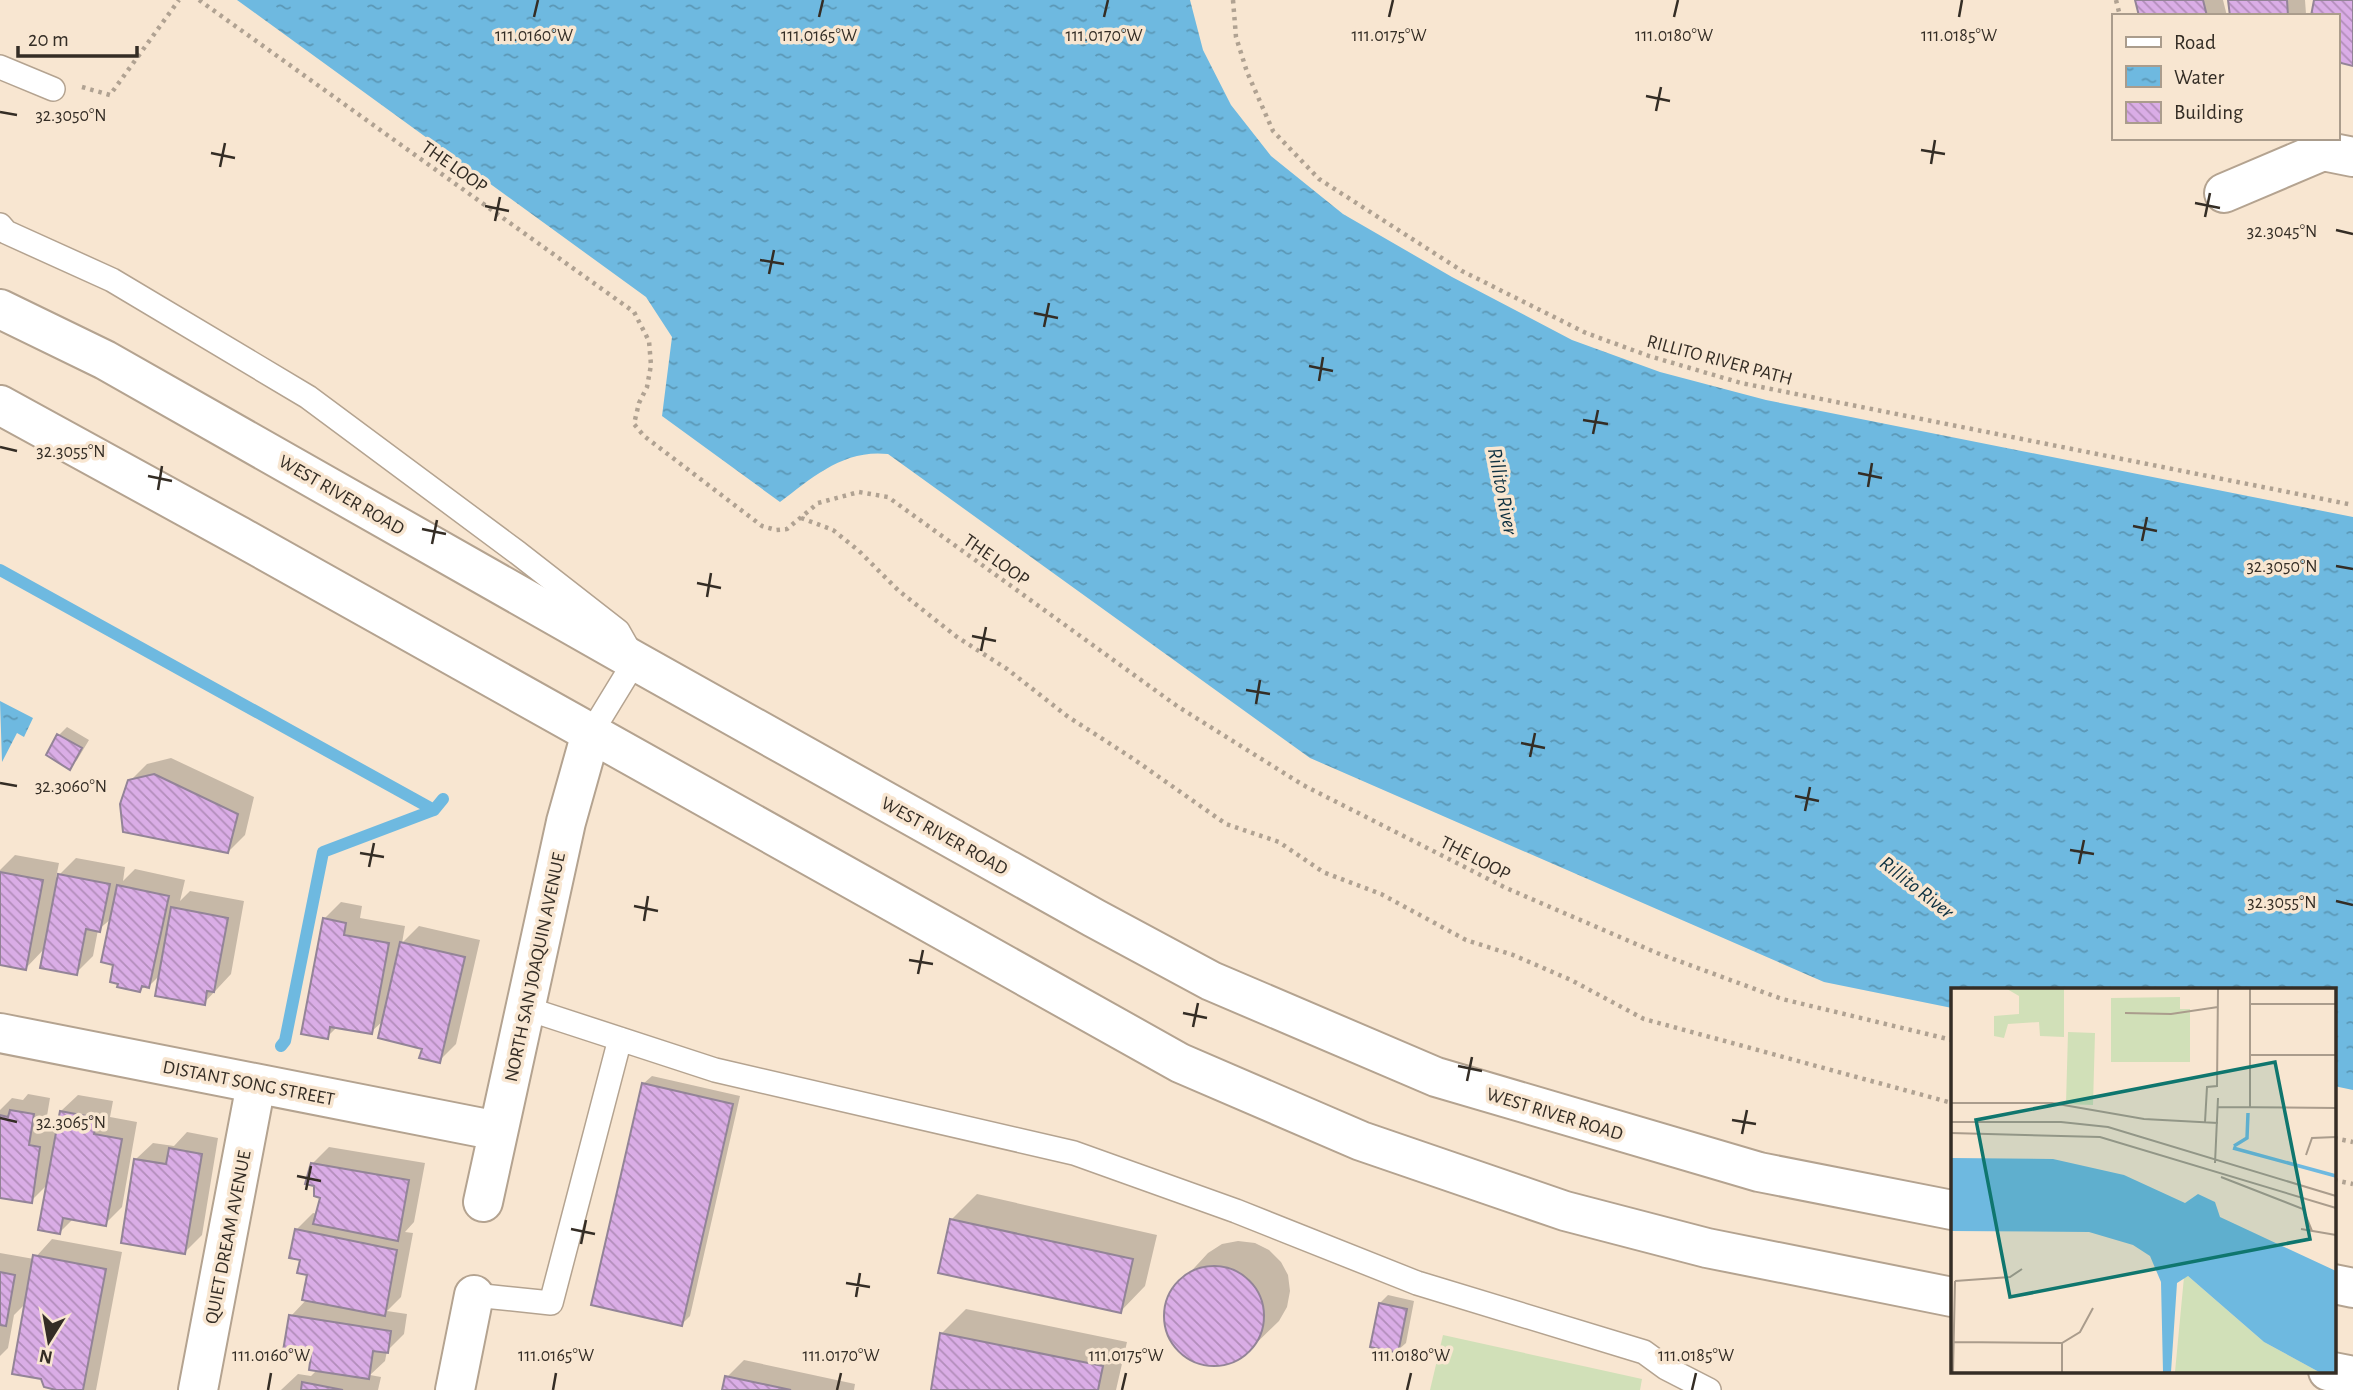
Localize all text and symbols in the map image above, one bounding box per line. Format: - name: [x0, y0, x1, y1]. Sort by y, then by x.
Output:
- scale bar: [18, 14, 136, 58]
- legend: [2112, 14, 2339, 140]
- text: 111.0160°W: [495, 27, 573, 45]
- text: 111.0165°W: [781, 27, 857, 45]
- text: 111.0170°W: [1065, 27, 1143, 45]
- text: 111.0175°W: [1351, 27, 1427, 45]
- text: 111.0180°W: [1635, 27, 1713, 45]
- text: 111.0185°W: [1921, 27, 1997, 45]
- text: 20 m: [28, 29, 69, 50]
- text: Road: [2174, 32, 2216, 53]
- text: Water: [2174, 67, 2224, 88]
- text: Building: [2174, 102, 2244, 123]
- text: 32.3050°N: [35, 107, 107, 125]
- street label: THE LOOP: [418, 138, 491, 197]
- text: 32.3045°N: [2247, 223, 2317, 241]
- street label: RILLITO RIVER PATH: [1645, 332, 1795, 389]
- text: 32.3055°N: [36, 443, 106, 461]
- water label: Rillito River: [1484, 446, 1521, 537]
- street label: WEST RIVER ROAD: [275, 452, 407, 539]
- street label: THE LOOP: [960, 531, 1033, 590]
- text: 32.3050°N: [2246, 558, 2318, 576]
- text: 32.3060°N: [35, 778, 107, 796]
- street label: WEST RIVER ROAD: [878, 794, 1011, 879]
- street label: THE LOOP: [1437, 833, 1514, 884]
- street label: NORTH SAN JOAQUIN AVENUE: [502, 851, 569, 1084]
- water label: Rillito River: [1876, 852, 1959, 923]
- text: 32.3055°N: [2247, 894, 2317, 912]
- inset map: [1951, 988, 2336, 1372]
- street label: DISTANT SONG STREET: [161, 1057, 336, 1109]
- street label: WEST RIVER ROAD: [1484, 1085, 1625, 1144]
- text: 32.3065°N: [36, 1114, 106, 1132]
- street label: QUIET DREAM AVENUE: [202, 1149, 255, 1326]
- north arrow: [14, 1306, 84, 1376]
- text: N: [38, 1346, 54, 1367]
- text: 111.0160°W: [232, 1347, 310, 1365]
- text: 111.0165°W: [518, 1347, 594, 1365]
- text: 111.0170°W: [802, 1347, 880, 1365]
- text: 111.0175°W: [1088, 1347, 1164, 1365]
- text: 111.0180°W: [1372, 1347, 1450, 1365]
- text: 111.0185°W: [1658, 1347, 1734, 1365]

